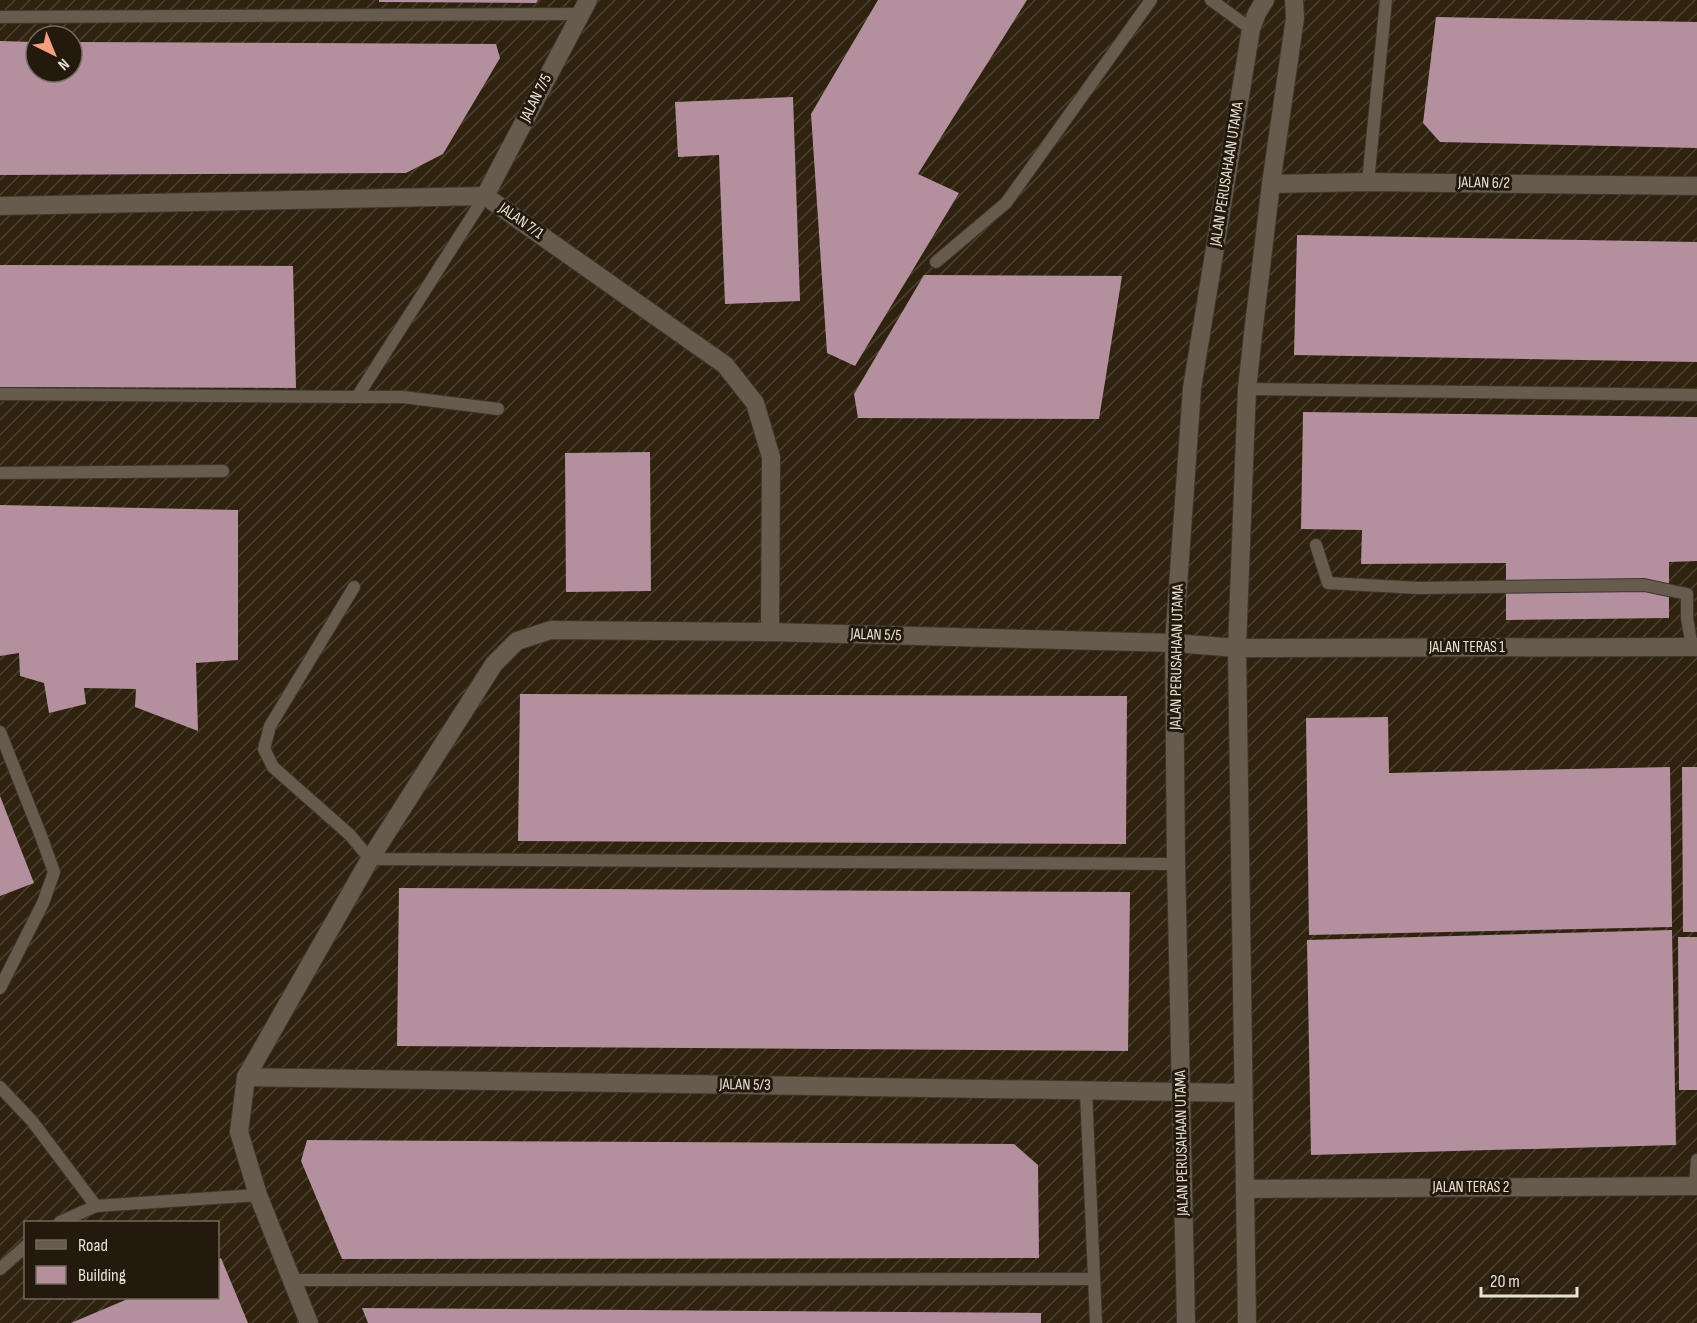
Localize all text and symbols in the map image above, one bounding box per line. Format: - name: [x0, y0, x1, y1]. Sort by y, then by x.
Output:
- north arrow: [24, 24, 84, 84]
- text: N: [54, 54, 73, 74]
- street label: JALAN 7/5: [515, 71, 556, 126]
- street label: JALAN PERUSAHAAN UTAMA: [1206, 100, 1248, 248]
- street label: JALAN 6/2: [1457, 173, 1510, 193]
- street label: JALAN 7/1: [494, 198, 547, 243]
- street label: JALAN PERUSAHAAN UTAMA: [1166, 584, 1188, 731]
- street label: JALAN 5/5: [849, 625, 902, 645]
- street label: JALAN TERAS 1: [1428, 638, 1505, 657]
- street label: JALAN PERUSAHAAN UTAMA: [1171, 1070, 1193, 1217]
- street label: JALAN 5/3: [718, 1075, 771, 1095]
- street label: JALAN TERAS 2: [1432, 1178, 1509, 1197]
- legend: [24, 1221, 219, 1299]
- text: Road: [78, 1235, 108, 1256]
- scale bar: [1481, 1260, 1577, 1298]
- text: Building: [78, 1265, 126, 1286]
- text: 20 m: [1490, 1271, 1520, 1292]

